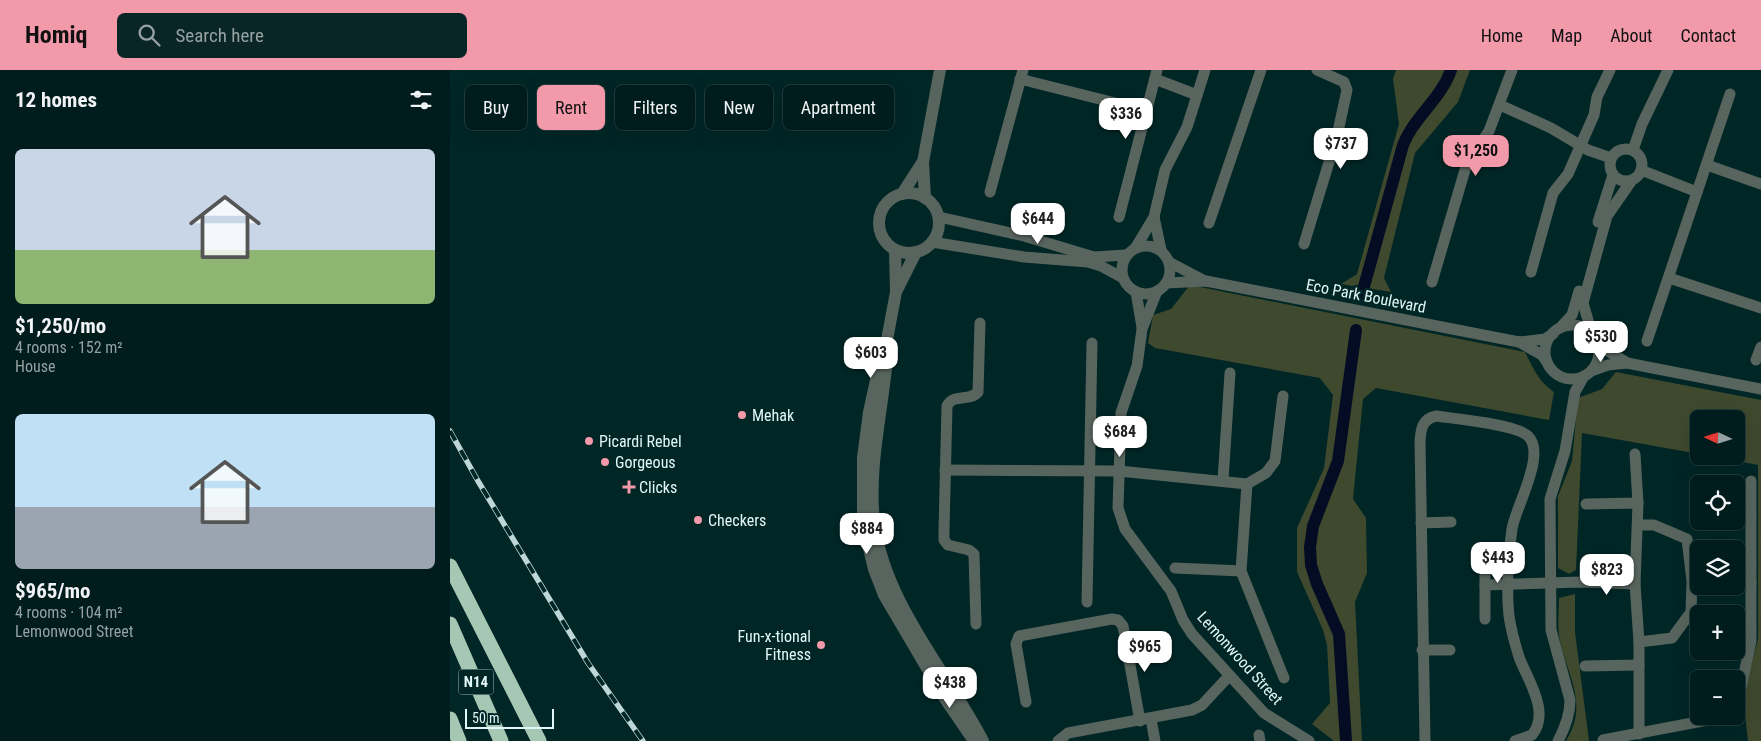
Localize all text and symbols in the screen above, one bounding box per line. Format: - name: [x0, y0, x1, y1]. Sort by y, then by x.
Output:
- search box: [117, 13, 467, 58]
- text: Homiq: [25, 21, 87, 49]
- icon: search: [135, 21, 163, 49]
- text: Search here: [175, 24, 264, 47]
- text: Home: [1481, 25, 1523, 46]
- text: Map: [1551, 25, 1582, 46]
- text: About: [1610, 25, 1652, 46]
- text: Contact: [1680, 25, 1736, 46]
- chip: Buy: [465, 85, 527, 130]
- chip: Rent: [537, 85, 605, 130]
- chip: Filters: [615, 85, 695, 130]
- chip: New: [705, 85, 773, 130]
- chip: Apartment: [783, 85, 894, 130]
- icon: filters: [407, 86, 435, 114]
- text: 12 homes: [15, 88, 97, 112]
- pin: $336: [1096, 98, 1156, 140]
- text: $336: [1110, 104, 1142, 123]
- pin: $737: [1311, 128, 1371, 170]
- text: $737: [1325, 134, 1357, 153]
- pin: $1,250: [1435, 134, 1517, 177]
- text: $1,250: [1454, 141, 1498, 160]
- icon: home: [180, 182, 270, 272]
- pin: $644: [1008, 202, 1068, 245]
- text: $644: [1022, 209, 1054, 228]
- street label: Eco Park Boulevard: [1304, 275, 1428, 317]
- text: $1,250/mo: [15, 314, 106, 338]
- pin: $530: [1571, 320, 1631, 363]
- text: $530: [1585, 327, 1617, 346]
- pin: $603: [841, 336, 901, 379]
- text: 4 rooms · 152 m²: [15, 338, 123, 357]
- text: $603: [855, 343, 887, 362]
- text: House: [15, 357, 55, 376]
- place label: Mehak: [752, 406, 795, 425]
- marker: Mehak: [736, 409, 748, 421]
- north arrow: [1690, 410, 1745, 465]
- map controls: [1690, 410, 1745, 725]
- pin: $684: [1090, 416, 1150, 458]
- text: $684: [1104, 422, 1136, 441]
- place label: Picardi Rebel: [599, 432, 682, 451]
- marker: Picardi Rebel: [583, 435, 595, 447]
- icon: home: [180, 447, 270, 537]
- place label: Gorgeous: [615, 453, 676, 472]
- marker: Gorgeous: [599, 456, 611, 468]
- button: locate: [1690, 475, 1745, 530]
- place label: Clicks: [639, 478, 677, 497]
- marker: Clicks: [623, 481, 635, 493]
- place label: Checkers: [708, 511, 766, 530]
- pin: $884: [837, 512, 897, 555]
- marker: Checkers: [692, 514, 704, 526]
- text: $884: [851, 519, 883, 538]
- button: layers: [1690, 540, 1745, 595]
- pin: $443: [1468, 542, 1528, 584]
- text: $443: [1482, 548, 1514, 567]
- pin: $823: [1577, 554, 1637, 596]
- text: $823: [1591, 560, 1623, 579]
- text: $965/mo: [15, 579, 90, 603]
- text: 4 rooms · 104 m²: [15, 603, 123, 622]
- button: +: [1690, 605, 1745, 660]
- street label: Lemonwood Street: [1193, 608, 1287, 709]
- text: Lemonwood Street: [15, 622, 134, 641]
- place label: Fun-x-tional Fitness: [738, 627, 811, 664]
- pin: $965: [1115, 630, 1175, 673]
- text: $965: [1129, 637, 1161, 656]
- marker: Fun-x-tional Fitness: [815, 639, 827, 651]
- pin: $438: [920, 666, 980, 709]
- road number: N14: [458, 670, 494, 694]
- button: −: [1690, 670, 1745, 725]
- text: $438: [934, 673, 966, 692]
- scale bar: [465, 706, 554, 729]
- text: 50 m: [472, 710, 500, 726]

